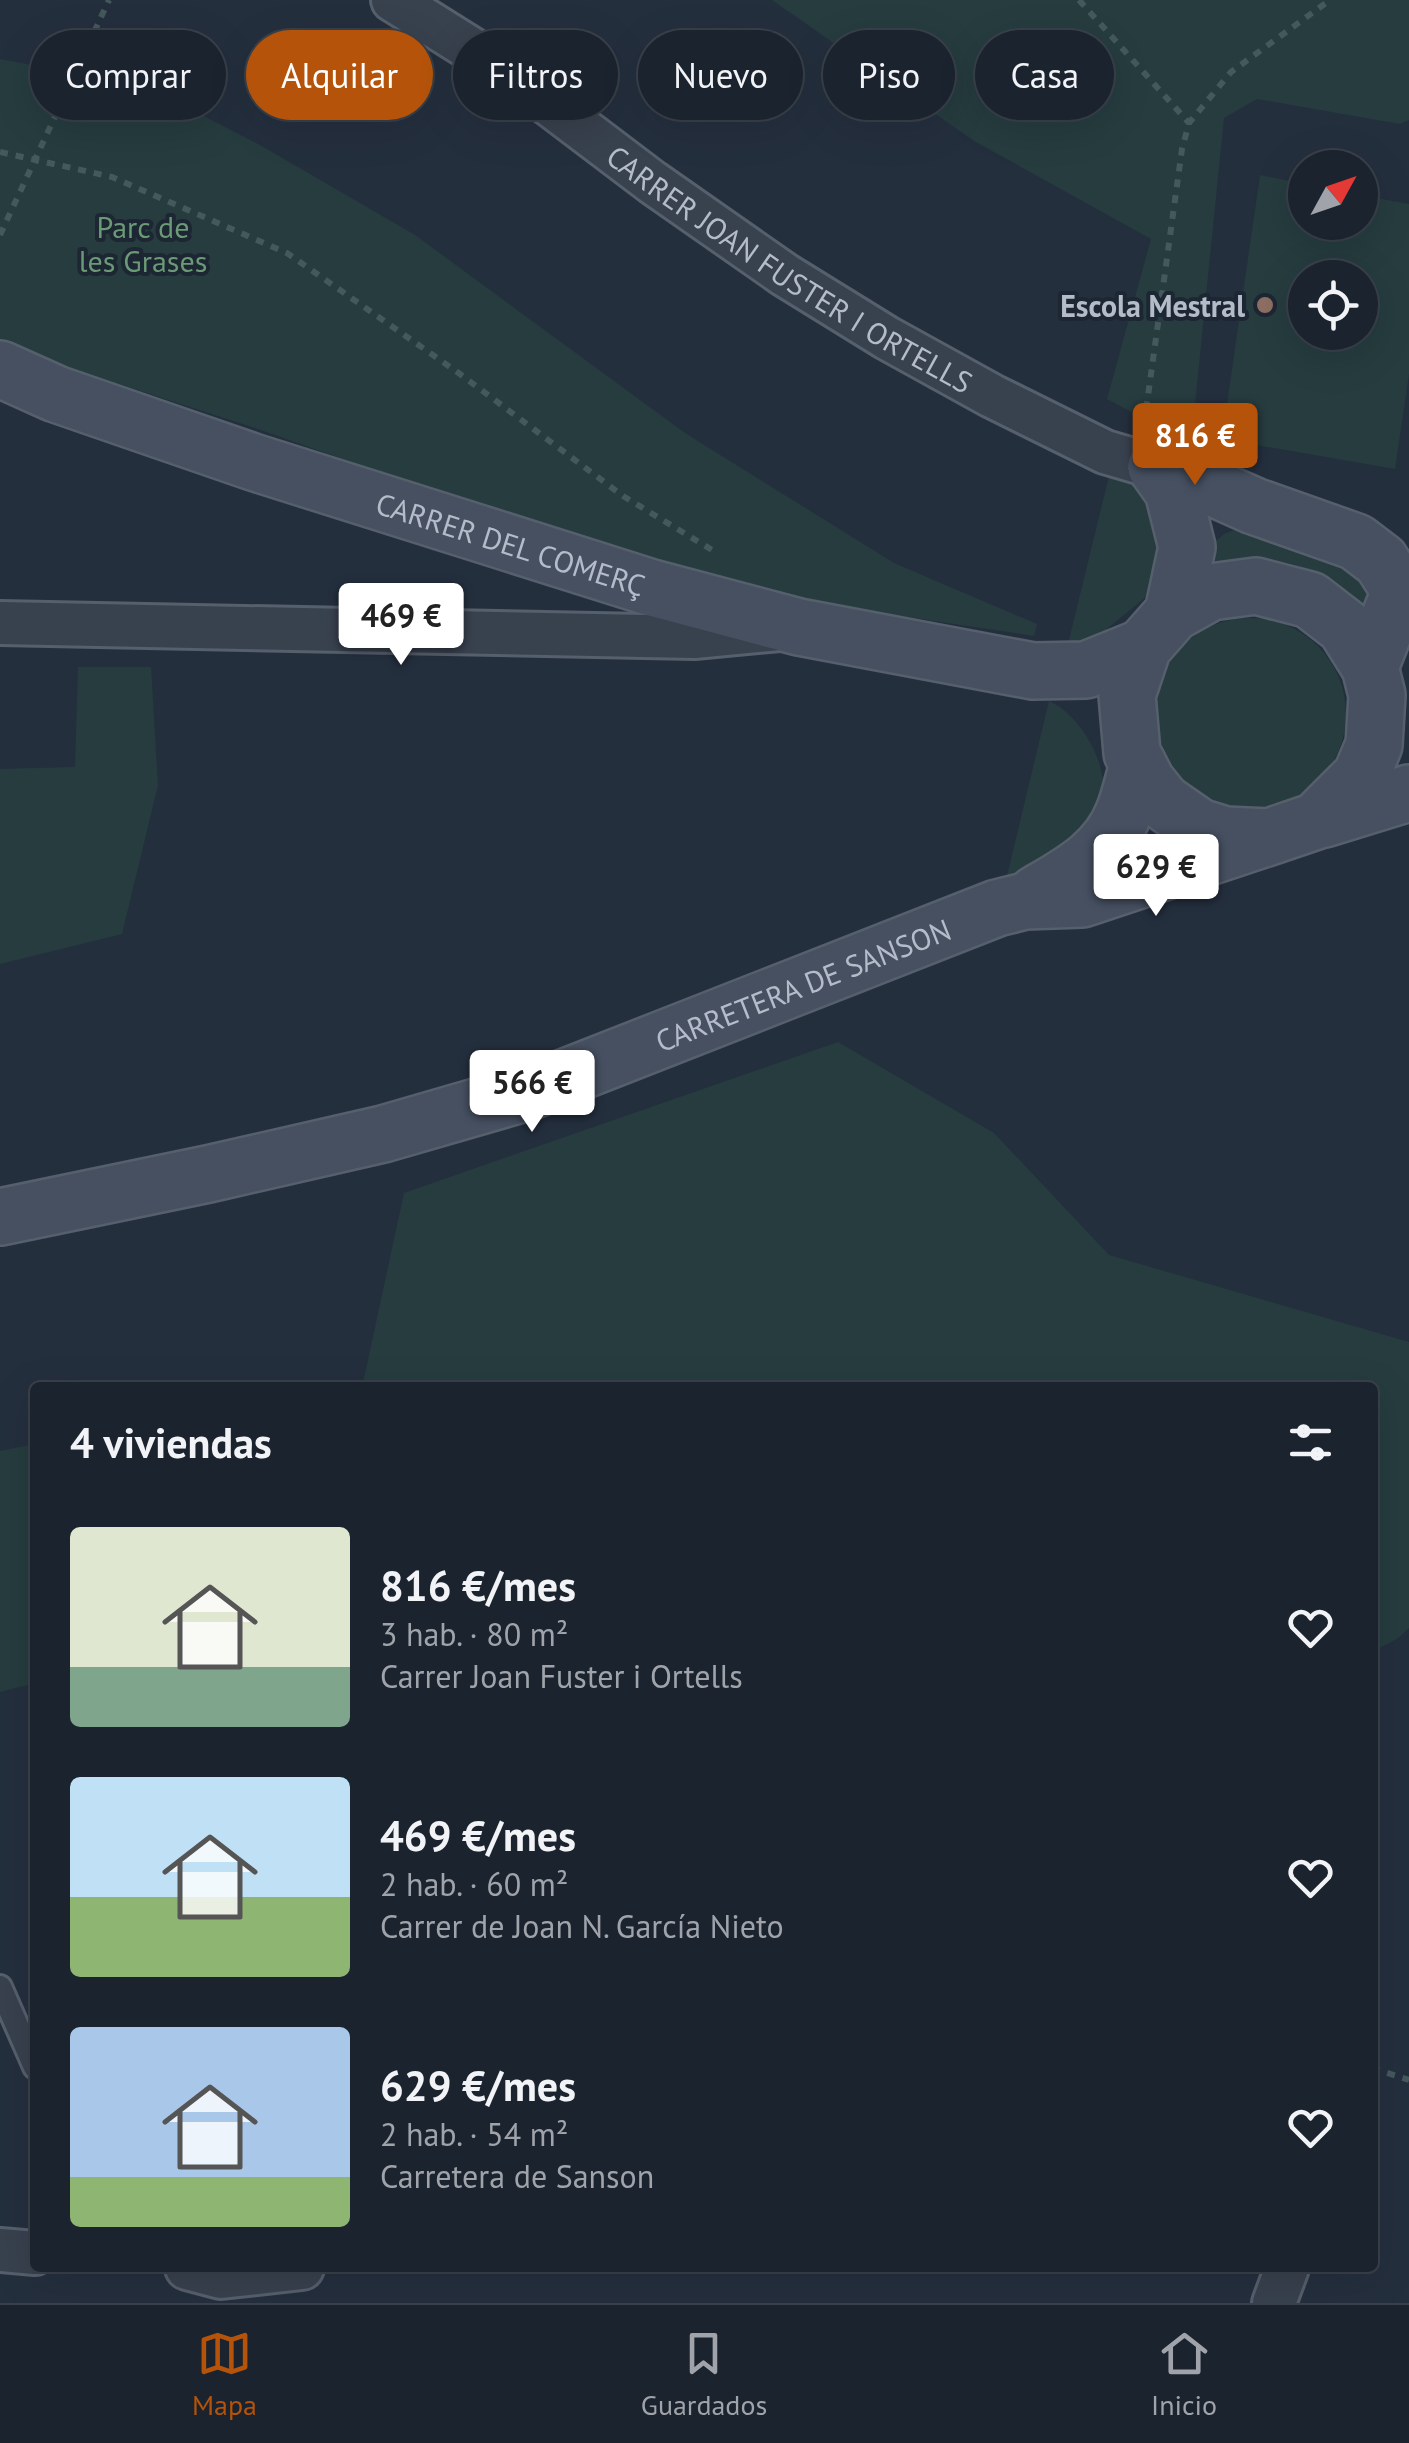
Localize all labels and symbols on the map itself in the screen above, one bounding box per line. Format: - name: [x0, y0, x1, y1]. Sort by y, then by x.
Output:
- street label: CARRER JOAN FUSTER I ORTELLS: [599, 136, 980, 401]
- north arrow: [1288, 150, 1378, 240]
- park label: Parc de les Grases: [79, 207, 207, 280]
- place label: Escola Mestral: [1060, 286, 1245, 325]
- marker: Escola Mestral: [1254, 294, 1276, 316]
- pin: 816 €: [1125, 403, 1265, 488]
- street label: CARRER DEL COMERÇ: [371, 483, 650, 604]
- pin: 469 €: [331, 583, 471, 668]
- pin: 629 €: [1086, 834, 1226, 919]
- street label: CARRETERA DE SANSON: [649, 909, 956, 1060]
- pin: 566 €: [462, 1050, 602, 1135]

